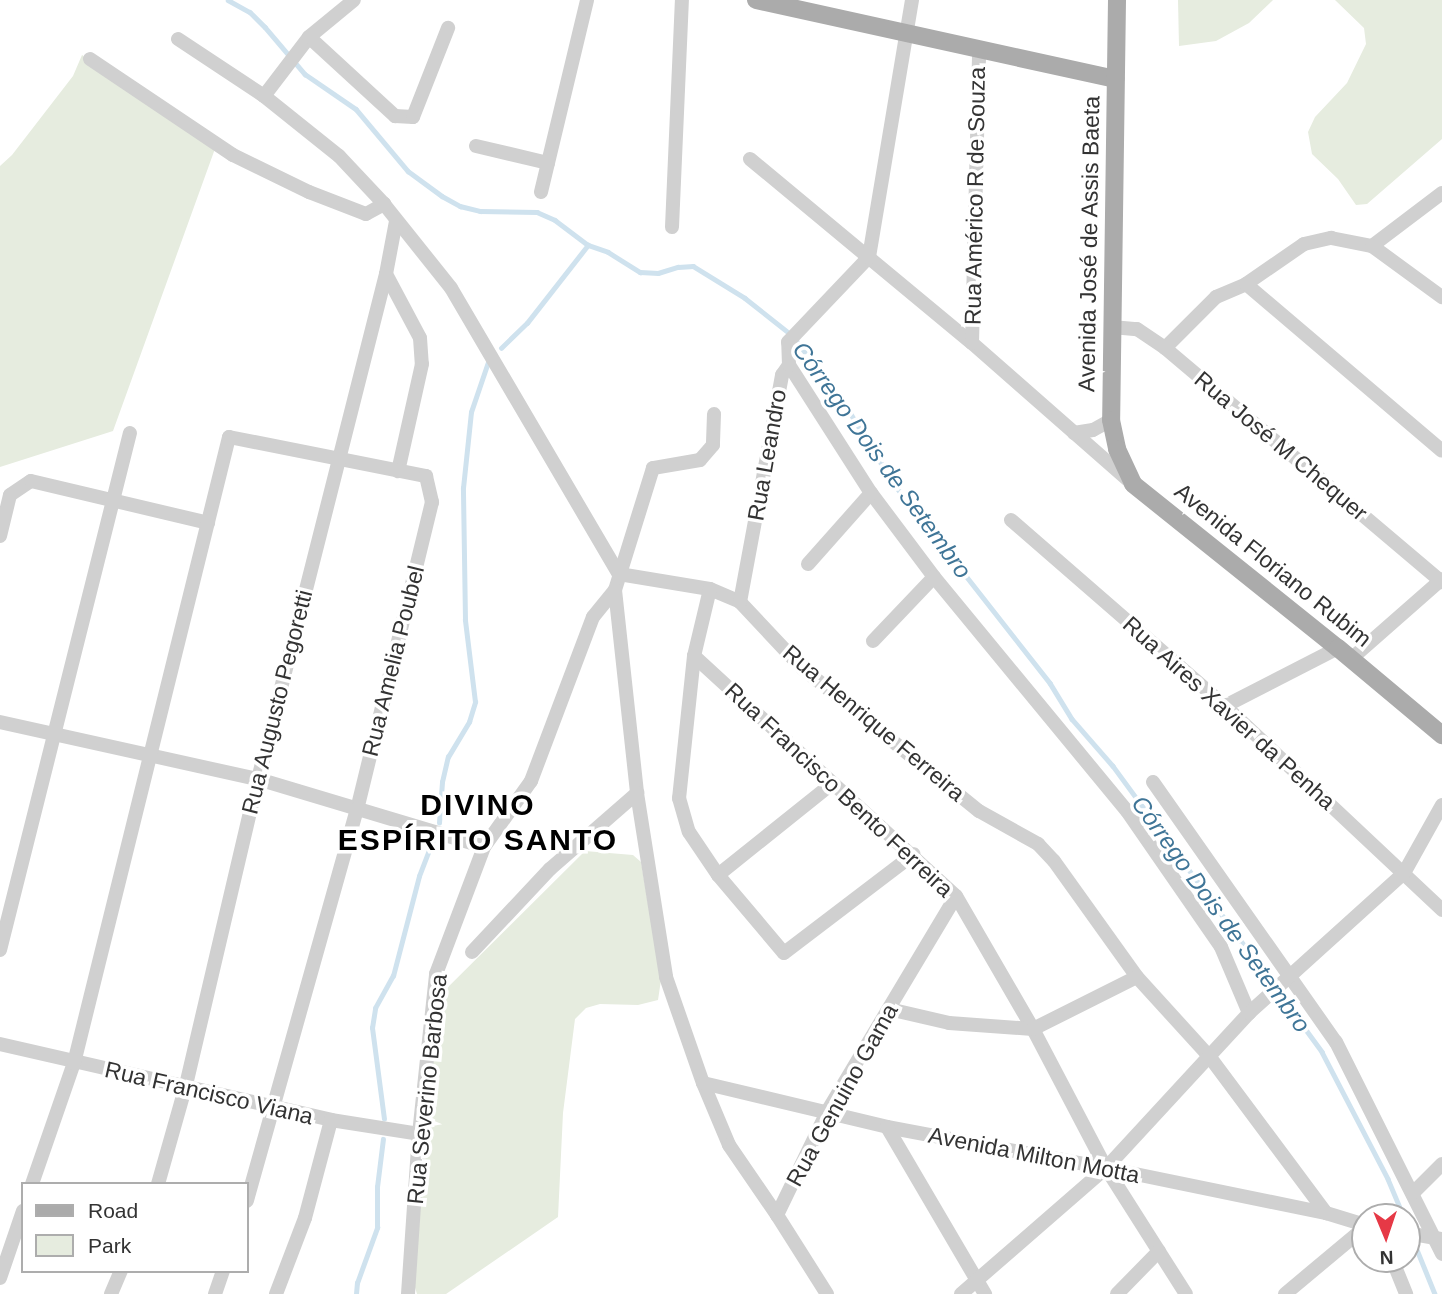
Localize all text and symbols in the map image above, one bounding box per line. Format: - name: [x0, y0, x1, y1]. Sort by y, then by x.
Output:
- street label: Rua Américo R de Souza: [959, 66, 991, 326]
- street label: Avenida José de Assis Baeta: [1073, 95, 1105, 393]
- water label: Córrego Dois de Setembro: [786, 336, 978, 584]
- street label: Rua José M Chequer: [1189, 366, 1373, 526]
- street label: Rua Leandro: [742, 387, 792, 523]
- street label: Avenida Floriano Rubim: [1169, 477, 1377, 653]
- street label: Rua Amelia Poubel: [356, 562, 430, 760]
- street label: Rua Augusto Pegoretti: [236, 586, 318, 818]
- street label: Rua Aires Xavier da Penha: [1117, 610, 1341, 816]
- street label: Rua Henrique Ferreira: [777, 639, 971, 807]
- street label: Rua Francisco Bento Ferreira: [719, 677, 959, 903]
- district label: DIVINO ESPÍRITO SANTO: [340, 787, 616, 858]
- water label: Córrego Dois de Setembro: [1125, 790, 1317, 1038]
- street label: Rua Severino Barbosa: [401, 972, 453, 1206]
- street label: Rua Genuino Gama: [780, 999, 904, 1191]
- street label: Rua Francisco Viana: [102, 1056, 316, 1130]
- street label: Avenida Milton Motta: [926, 1121, 1142, 1189]
- legend: [21, 1182, 248, 1273]
- text: Road: [88, 1199, 138, 1222]
- north arrow: [1351, 1203, 1421, 1273]
- text: Park: [88, 1234, 131, 1257]
- text: N: [1379, 1247, 1394, 1268]

